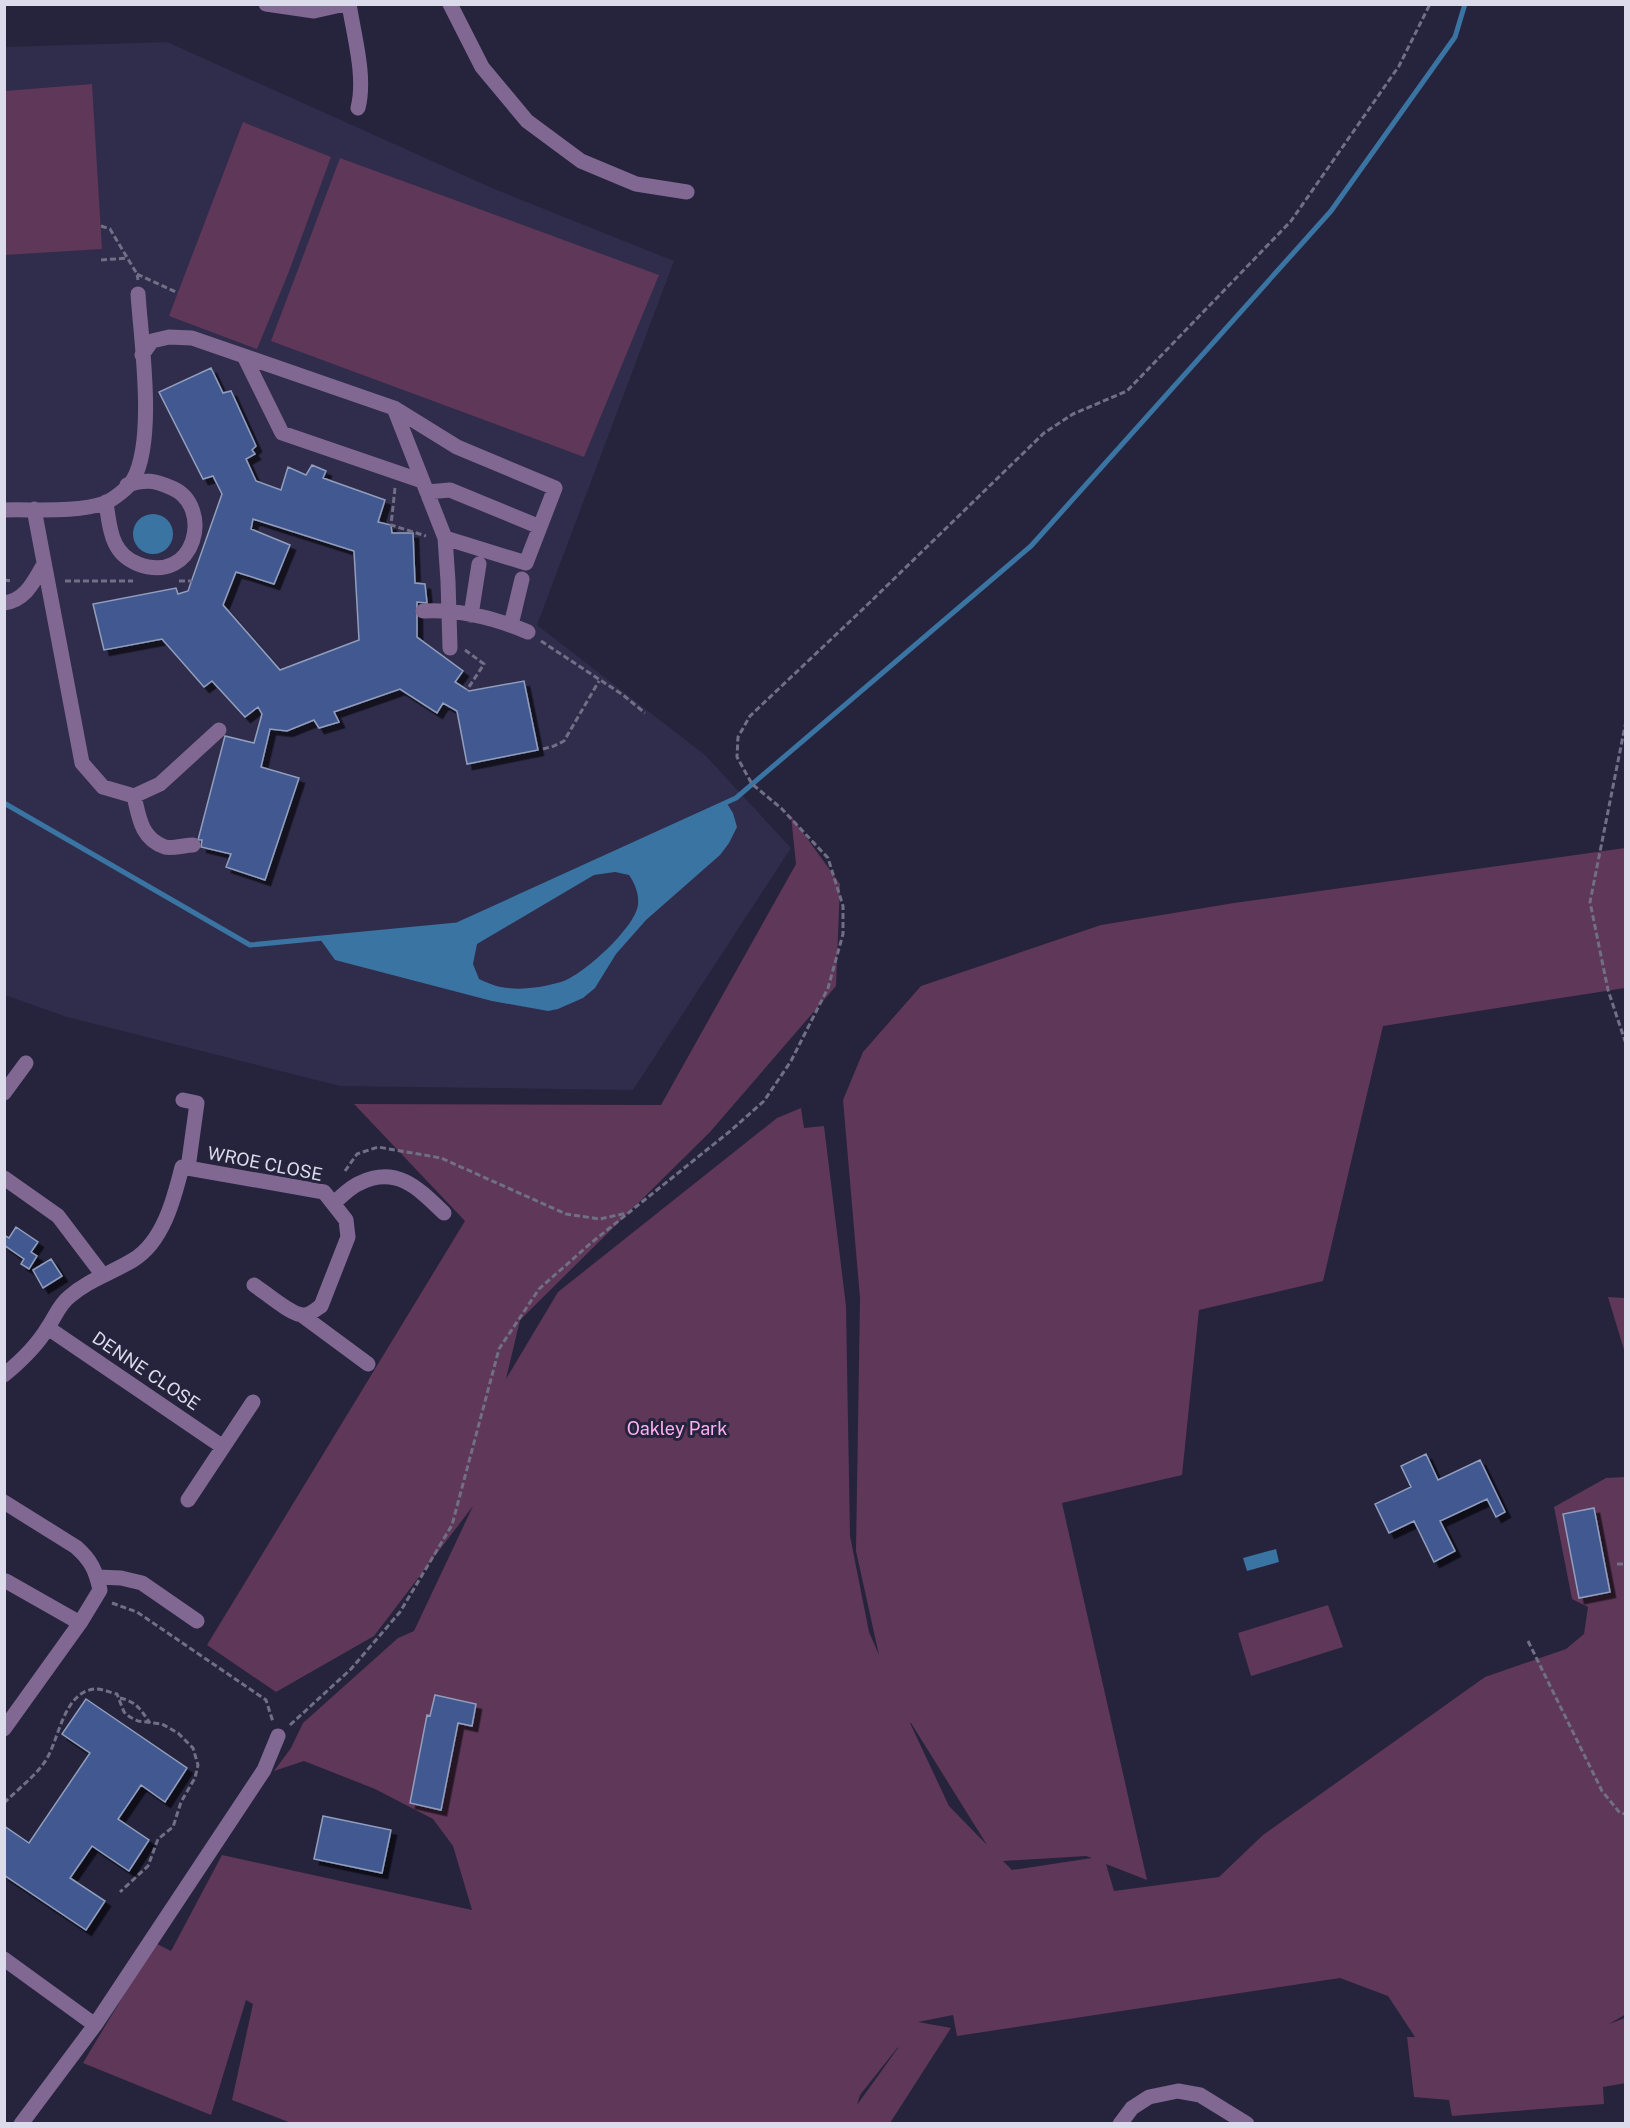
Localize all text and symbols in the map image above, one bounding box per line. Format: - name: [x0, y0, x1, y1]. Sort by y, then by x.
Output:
- street label: WROE CLOSE: [206, 1142, 324, 1185]
- street label: DENNE CLOSE: [89, 1327, 204, 1414]
- park label: Oakley Park: [627, 1418, 727, 1439]

